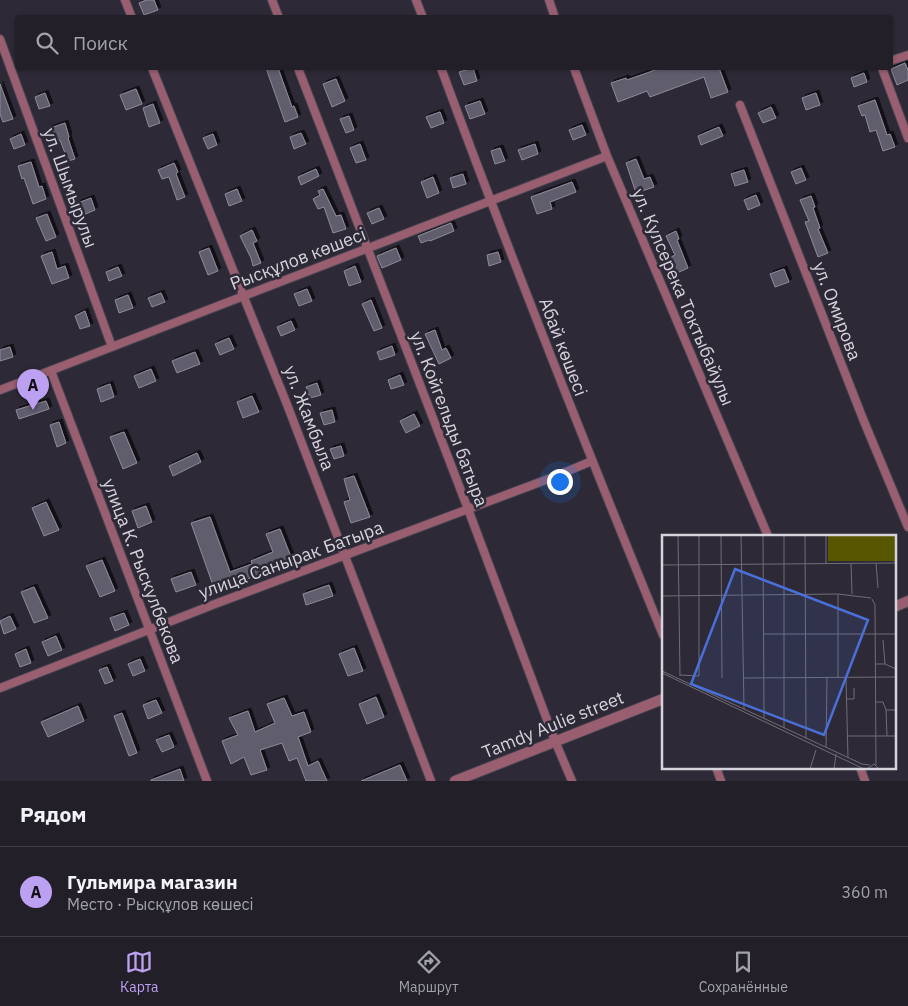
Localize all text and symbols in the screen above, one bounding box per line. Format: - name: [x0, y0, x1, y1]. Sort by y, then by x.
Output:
- search box: [15, 15, 893, 70]
- icon: search: [33, 29, 61, 57]
- text: Поиск: [73, 31, 128, 55]
- street label: ул. Шымырулы: [38, 125, 103, 251]
- street label: ул. Кулсерека Токтыбайулы: [627, 185, 740, 409]
- street label: Рысқұлов көшесі: [227, 222, 369, 295]
- street label: ул. Омирова: [808, 258, 867, 364]
- street label: Абай көшесі: [534, 294, 593, 399]
- street label: ул. Койгельды батыра: [405, 328, 494, 510]
- street label: ул. Жамбыла: [279, 362, 340, 474]
- pin: A: [17, 369, 49, 410]
- your location: [547, 469, 573, 495]
- street label: улица К. Рыскулбекова: [98, 475, 190, 667]
- street label: улица Санырак Батыра: [195, 515, 387, 604]
- inset map: [662, 535, 896, 768]
- street label: Tamdy Aulie street: [479, 686, 627, 763]
- text: Рядом: [20, 800, 87, 828]
- text: Гульмира магазин: [67, 870, 238, 894]
- text: A: [31, 882, 41, 902]
- text: 360 m: [841, 882, 888, 902]
- text: Место · Рысқұлов көшесі: [67, 894, 254, 914]
- tab: Карта: [120, 948, 159, 996]
- tab: Маршрут: [399, 948, 459, 996]
- tab: Сохранённые: [699, 948, 788, 996]

